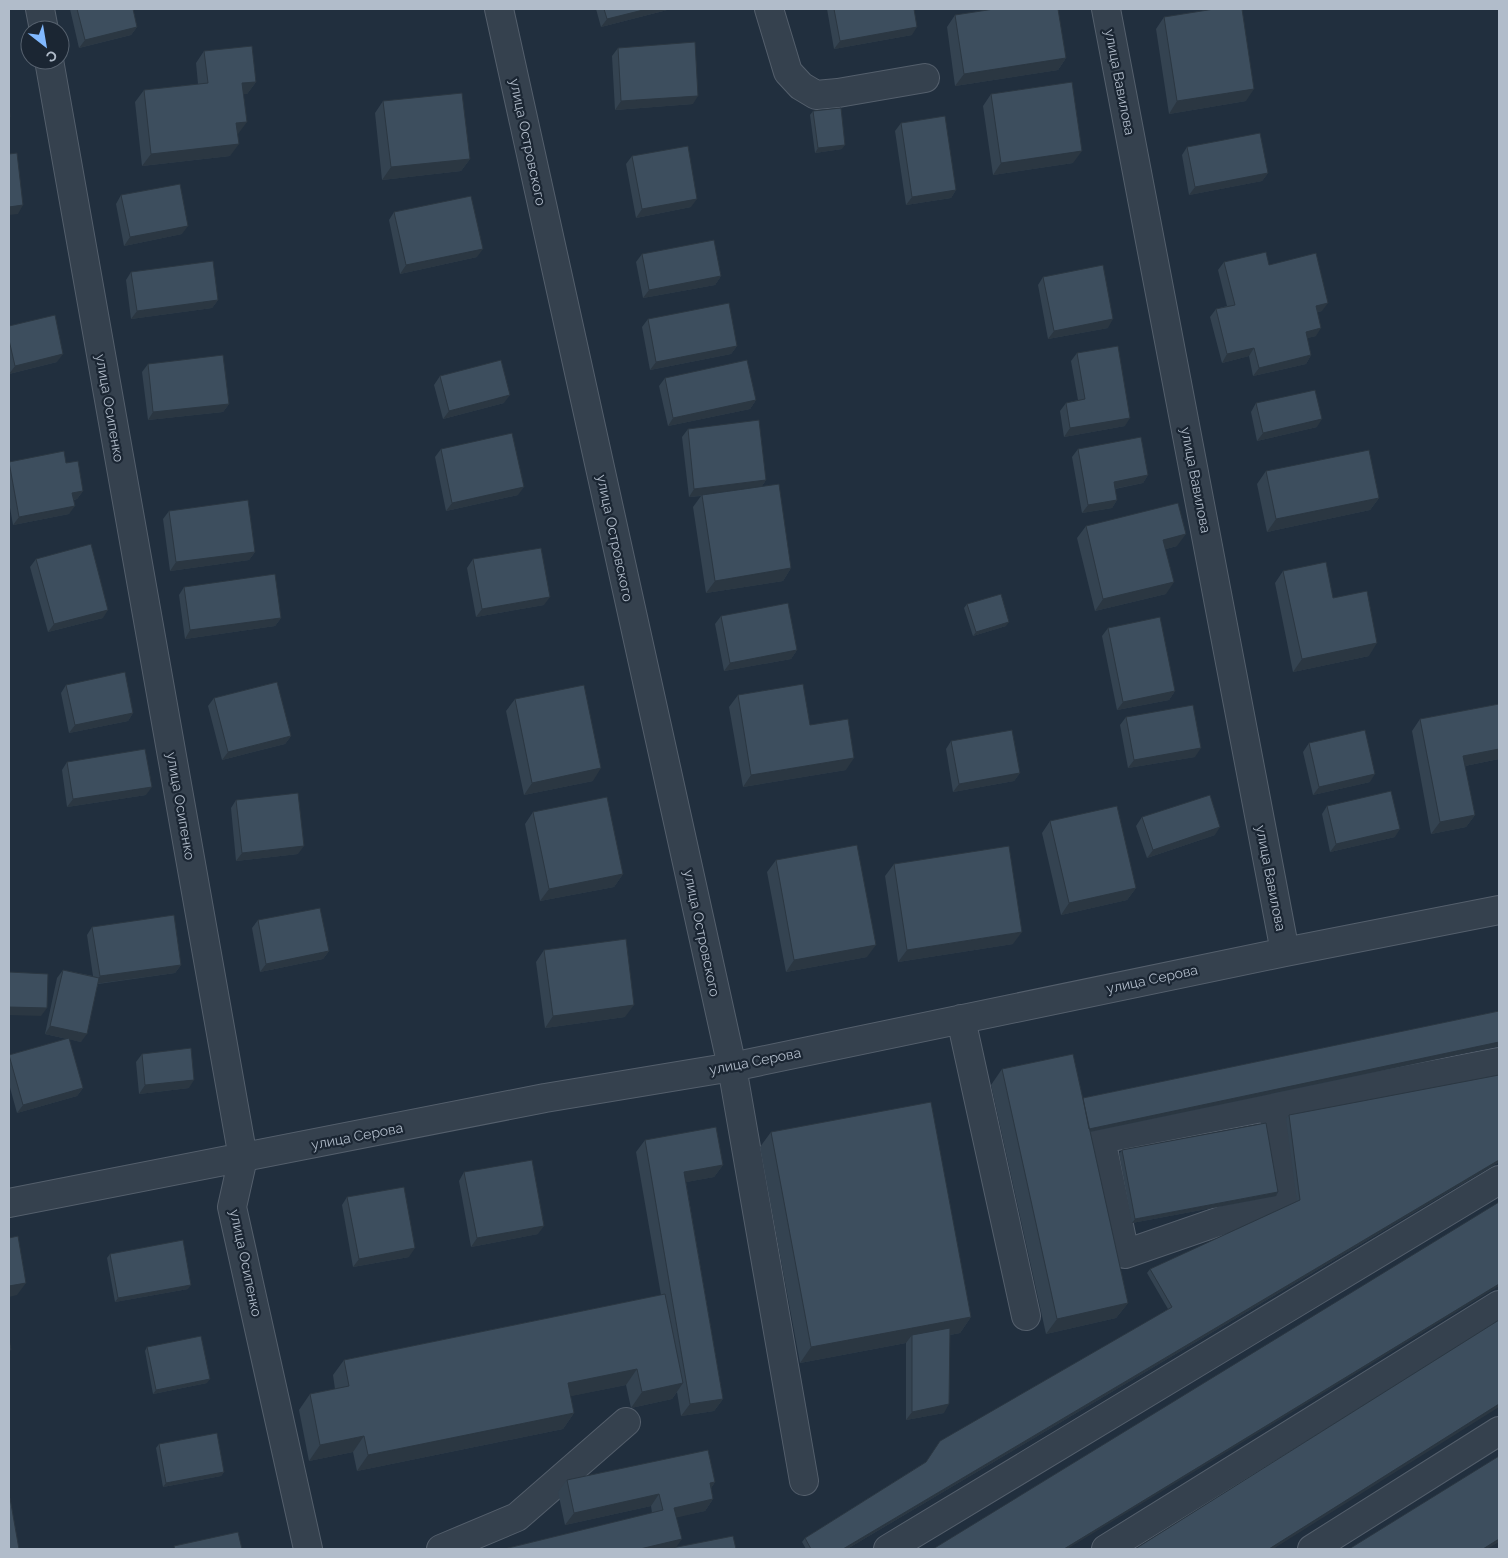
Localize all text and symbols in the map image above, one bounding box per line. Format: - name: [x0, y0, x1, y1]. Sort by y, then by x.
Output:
- north arrow: [20, 20, 70, 70]
- street label: улица Вавилова: [1102, 28, 1138, 136]
- text: С: [43, 47, 60, 66]
- street label: улица Островского: [507, 77, 549, 207]
- street label: улица Осипенко: [93, 353, 127, 463]
- street label: улица Вавилова: [1178, 426, 1214, 534]
- street label: улица Островского: [594, 473, 636, 603]
- street label: улица Осипенко: [164, 751, 198, 861]
- street label: улица Вавилова: [1253, 824, 1289, 932]
- street label: улица Островского: [681, 868, 723, 998]
- street label: улица Серова: [1105, 961, 1199, 997]
- street label: улица Серова: [708, 1044, 802, 1078]
- street label: улица Серова: [310, 1119, 404, 1153]
- street label: улица Осипенко: [227, 1208, 265, 1318]

